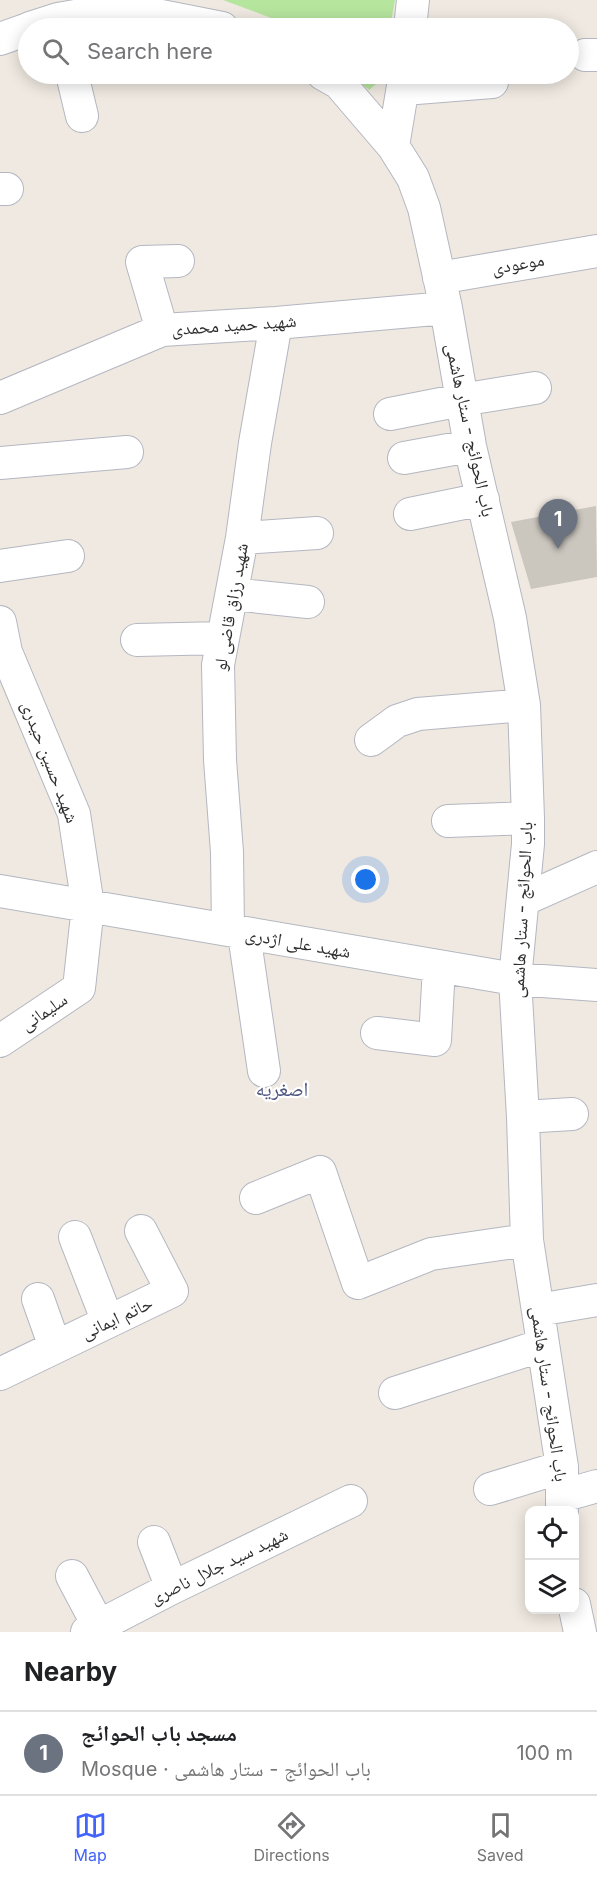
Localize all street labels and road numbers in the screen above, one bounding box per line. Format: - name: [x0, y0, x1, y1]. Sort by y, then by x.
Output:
- street label: موعودی: [490, 249, 546, 279]
- street label: شهید حمید محمدی: [171, 310, 297, 340]
- street label: باب الحوائج - ستار هاشمی: [440, 341, 499, 519]
- street label: شهید رزاق قاضی لو: [209, 541, 253, 673]
- street label: شهید حسین حیدری: [17, 698, 83, 826]
- street label: باب الحوائج - ستار هاشمی: [506, 821, 539, 999]
- street label: شهید علی اژدری: [244, 923, 352, 963]
- street label: سلیمانی: [16, 988, 72, 1036]
- street label: حاتم ایمانی: [78, 1292, 157, 1345]
- street label: باب الحوائج - ستار هاشمی: [525, 1305, 572, 1483]
- street label: شهید سید جلال ناصری: [146, 1523, 292, 1609]

